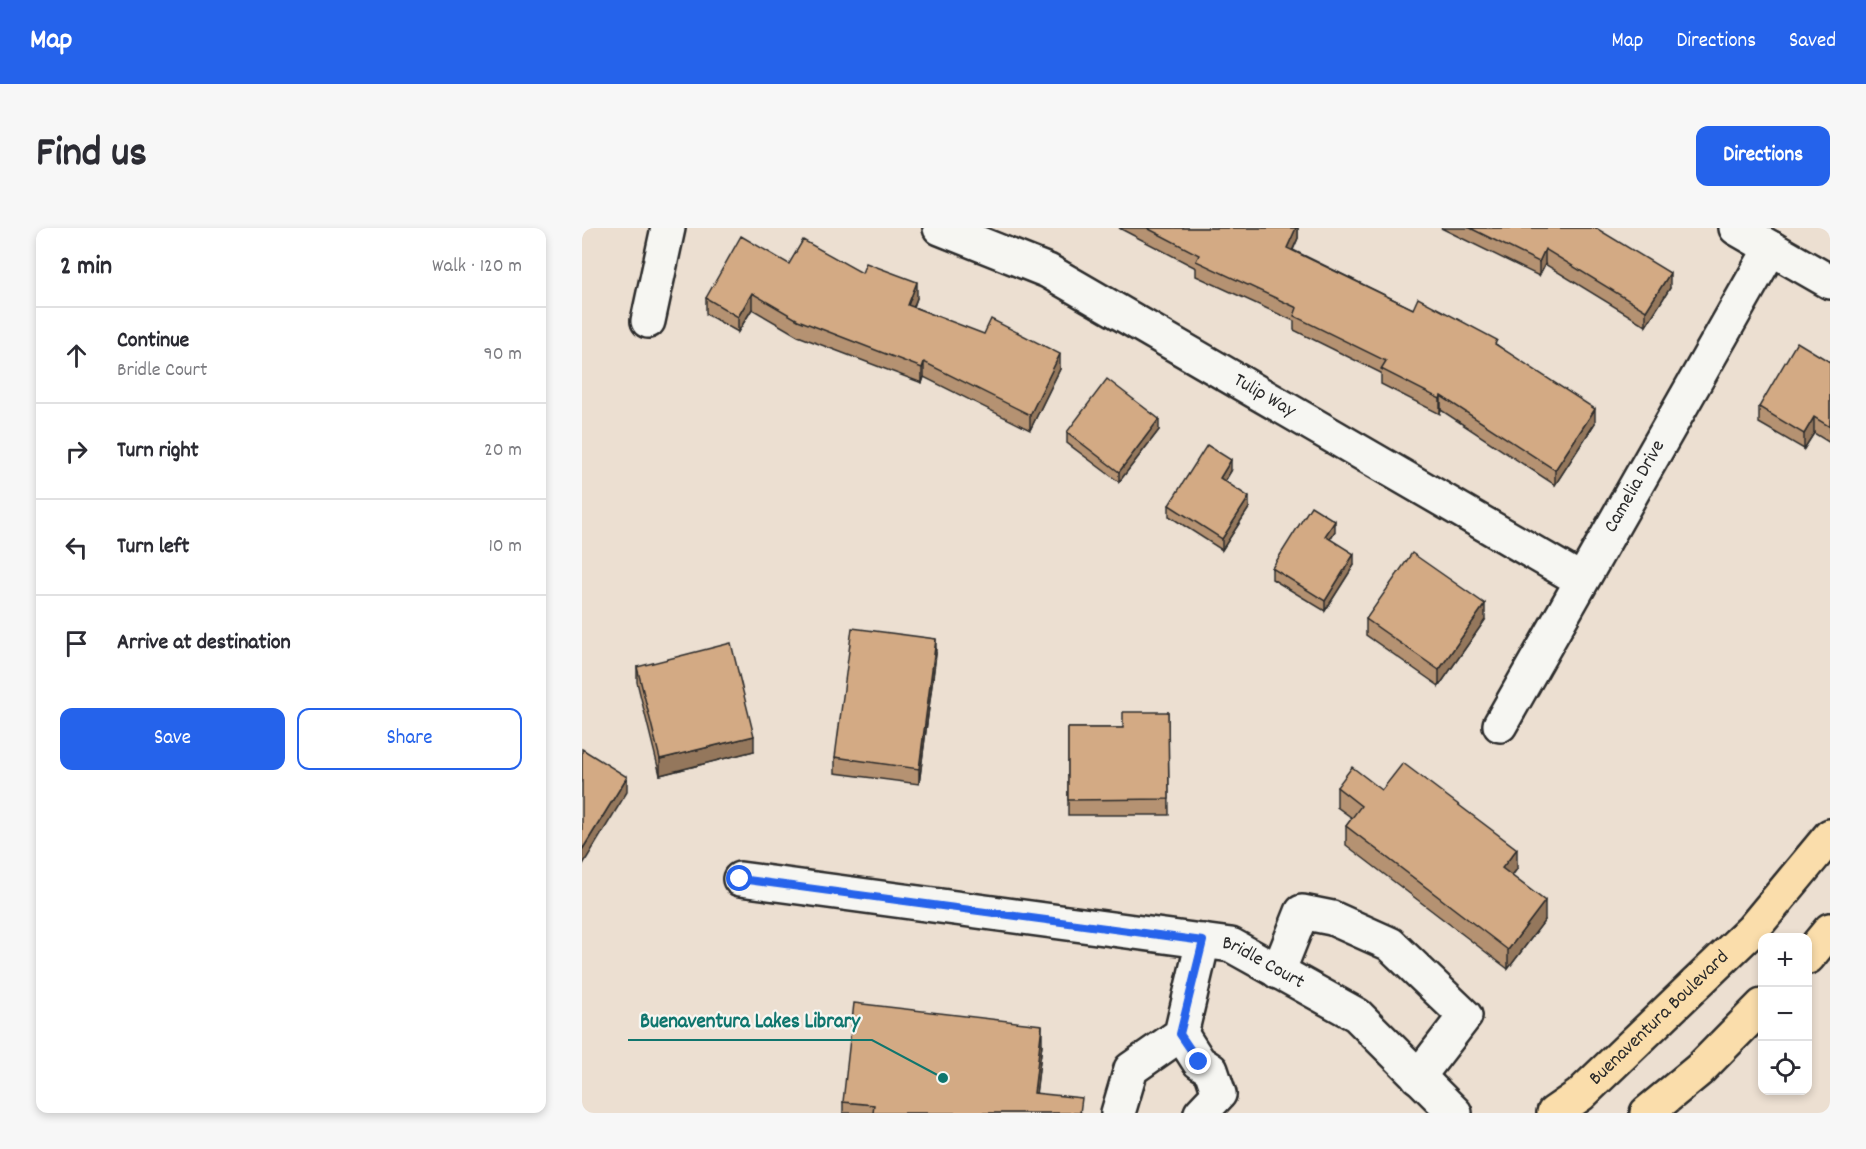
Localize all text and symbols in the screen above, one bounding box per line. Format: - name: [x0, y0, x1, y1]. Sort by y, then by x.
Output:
- text: Map: [30, 22, 72, 62]
- text: Map: [1612, 27, 1643, 57]
- text: Directions: [1676, 27, 1756, 57]
- text: Saved: [1789, 27, 1836, 57]
- text: Find us: [36, 126, 147, 186]
- button: Directions: [1696, 126, 1830, 186]
- text: 2 min: [60, 249, 112, 286]
- text: Walk · 120 m: [432, 253, 522, 281]
- text: Continue: [117, 326, 189, 357]
- icon: ahead: [60, 339, 93, 372]
- text: 90 m: [484, 341, 522, 369]
- text: Bridle Court: [117, 357, 207, 385]
- street label: Tulip Way: [1228, 367, 1301, 426]
- icon: right: [60, 435, 93, 468]
- street label: Camelia Drive: [1598, 435, 1673, 538]
- text: Turn right: [117, 436, 199, 467]
- text: 20 m: [484, 437, 522, 465]
- icon: left: [60, 531, 93, 564]
- text: Turn left: [117, 532, 189, 563]
- text: 10 m: [488, 533, 522, 561]
- icon: arrive: [60, 627, 93, 660]
- text: Arrive at destination: [117, 628, 291, 659]
- button: Save: [60, 708, 285, 770]
- button: Share: [297, 708, 522, 770]
- route start: [726, 865, 752, 891]
- street label: Bridle Court: [1221, 930, 1309, 997]
- map controls: [1758, 933, 1812, 1095]
- button: +: [1758, 933, 1812, 987]
- street label: Buenaventura Boulevard: [1583, 945, 1736, 1093]
- button: −: [1758, 987, 1812, 1041]
- callout: Buenaventura Lakes Library: [628, 1001, 872, 1040]
- text: Buenaventura Lakes Library: [640, 1008, 862, 1038]
- button: locate: [1758, 1041, 1812, 1095]
- route end: [1185, 1048, 1211, 1074]

